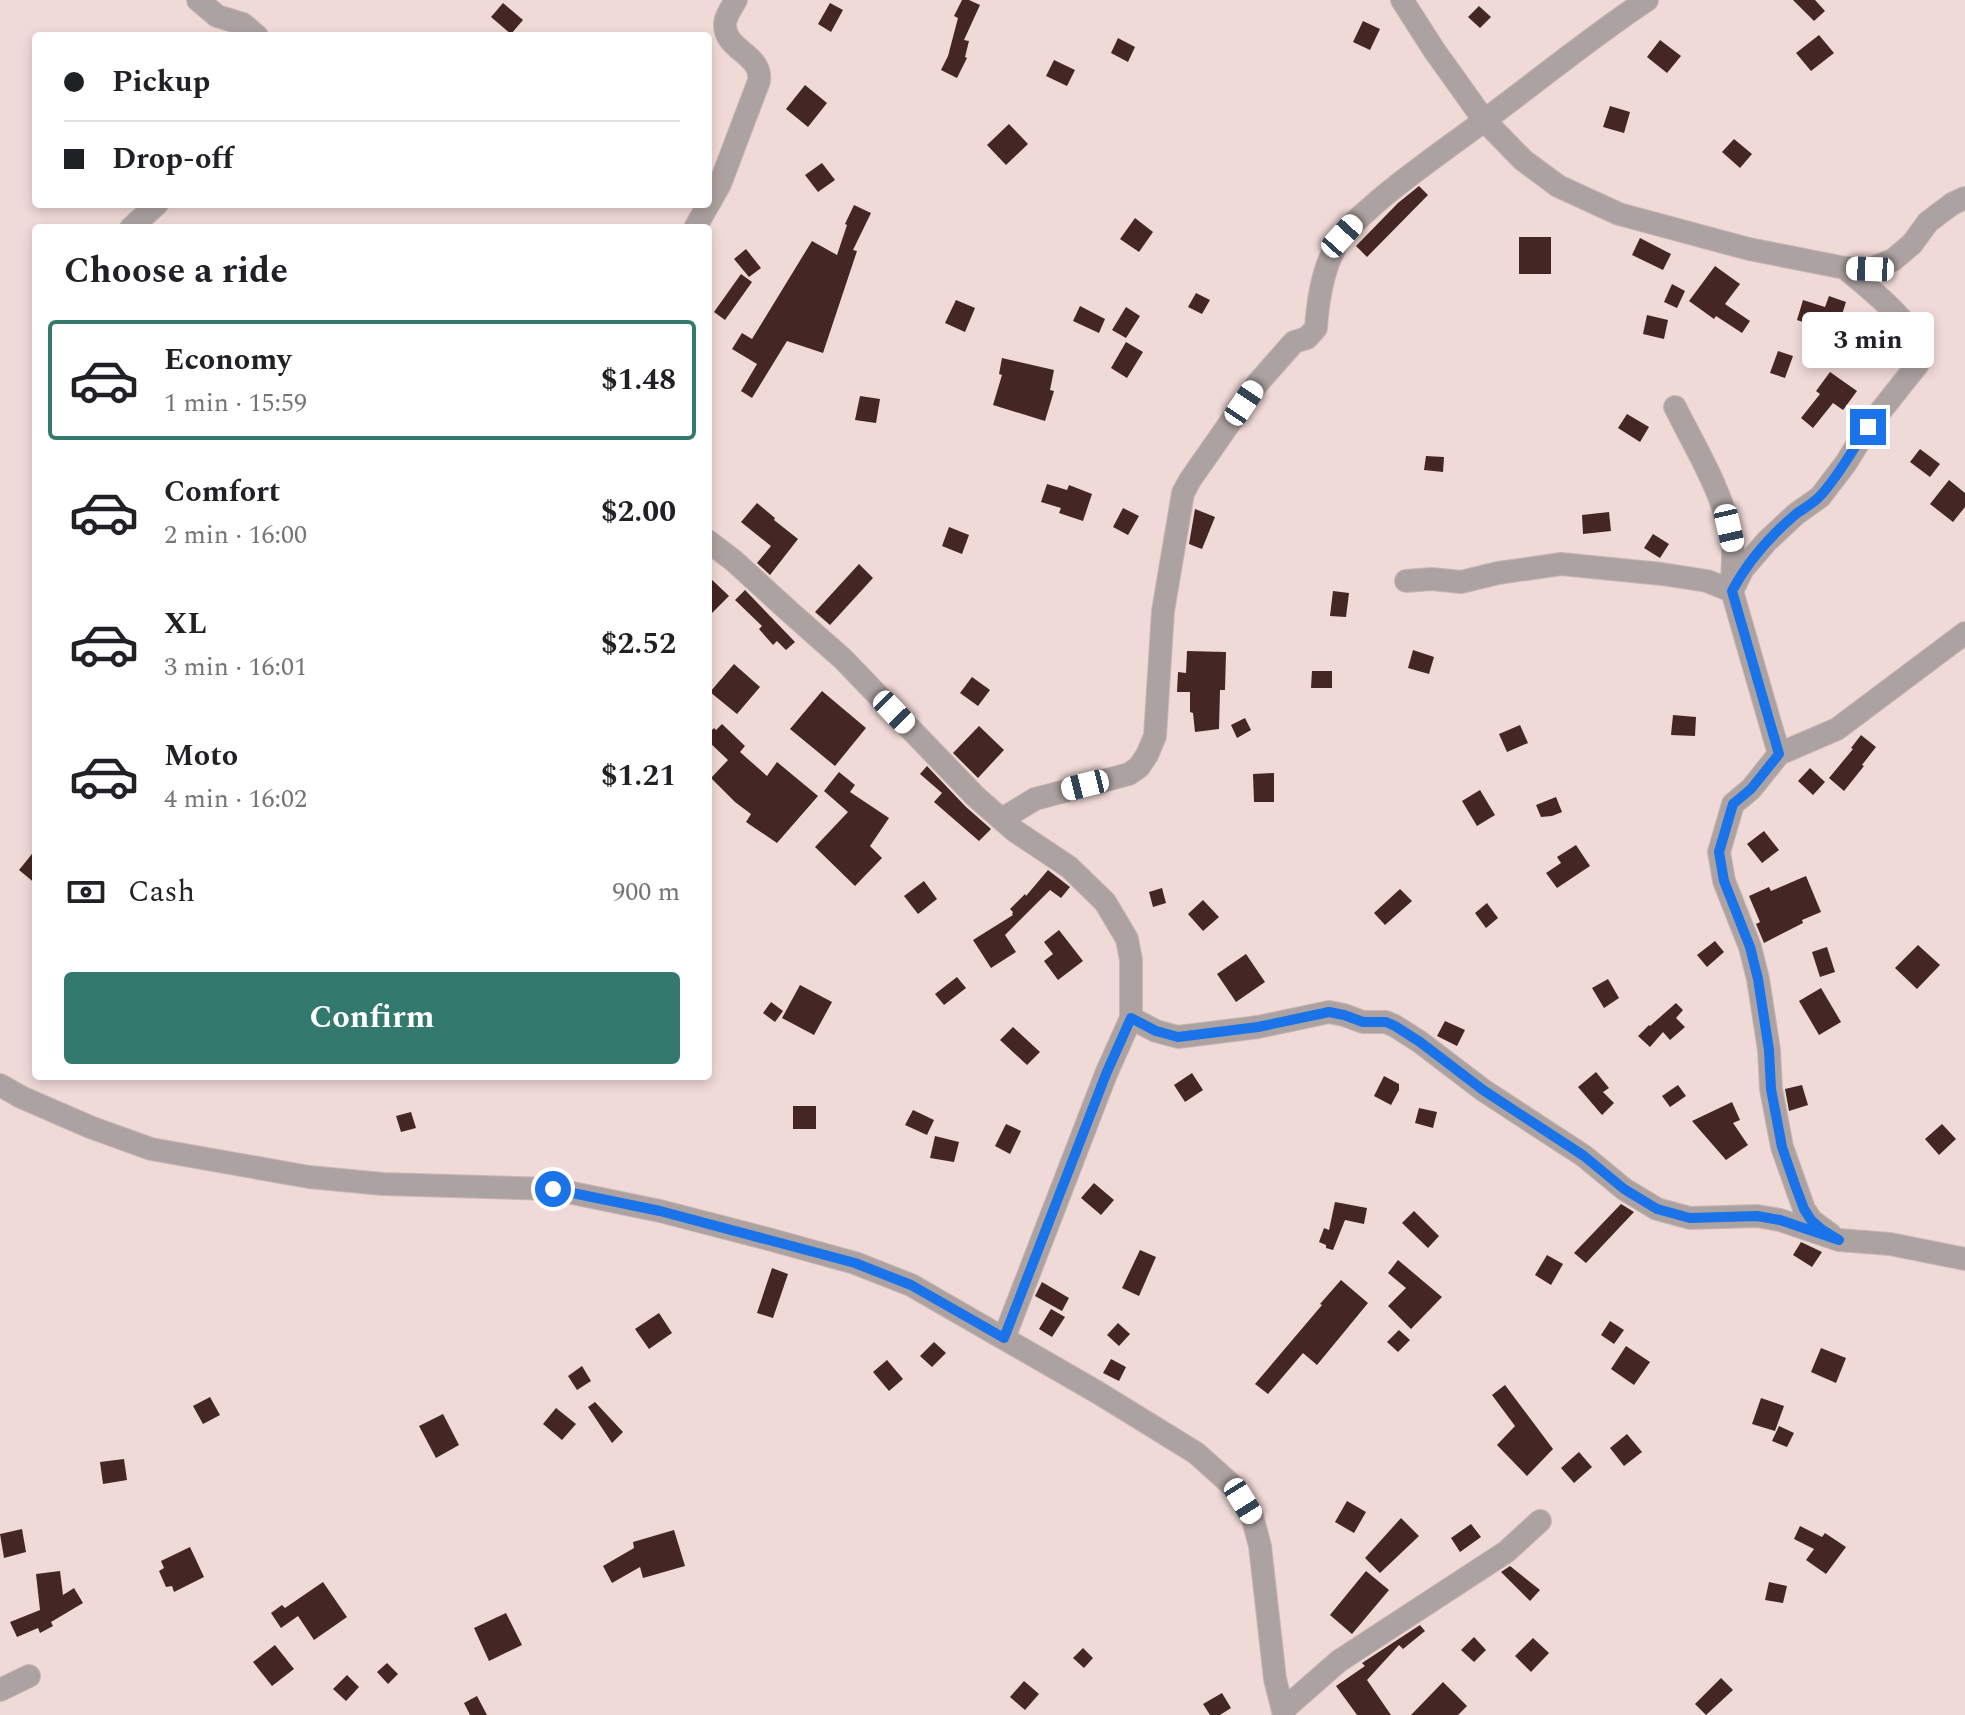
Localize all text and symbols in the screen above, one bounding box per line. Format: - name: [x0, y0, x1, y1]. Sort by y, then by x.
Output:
- text: Pickup: [112, 59, 210, 105]
- text: Drop-off: [112, 136, 233, 182]
- car: [1317, 210, 1367, 262]
- text: Choose a ride: [64, 244, 288, 299]
- car: [1846, 256, 1894, 282]
- callout: 3 min: [1802, 311, 1934, 367]
- text: 3 min: [1833, 320, 1903, 360]
- text: Economy: [164, 337, 291, 383]
- icon: car: [68, 344, 140, 416]
- text: $1.48: [601, 357, 676, 403]
- car: [1221, 376, 1267, 430]
- text: 1 min · 15:59: [164, 383, 307, 423]
- route end: [1850, 409, 1886, 445]
- text: Comfort: [164, 469, 280, 515]
- icon: car: [68, 476, 140, 548]
- text: $2.00: [601, 489, 676, 535]
- car: [1712, 502, 1746, 554]
- text: 2 min · 16:00: [164, 515, 307, 555]
- text: XL: [164, 601, 207, 647]
- icon: car: [68, 608, 140, 680]
- text: $2.52: [601, 621, 676, 667]
- text: 3 min · 16:01: [164, 647, 307, 687]
- car: [869, 686, 919, 738]
- text: Moto: [164, 733, 238, 779]
- icon: car: [68, 740, 140, 812]
- text: $1.21: [601, 753, 676, 799]
- car: [1059, 768, 1111, 802]
- text: 4 min · 16:02: [164, 779, 307, 819]
- text: Cash: [128, 869, 195, 915]
- icon: cash: [64, 870, 108, 914]
- text: 900 m: [612, 872, 680, 912]
- button: Confirm: [64, 972, 680, 1064]
- route start: [535, 1171, 571, 1207]
- car: [1220, 1474, 1266, 1528]

